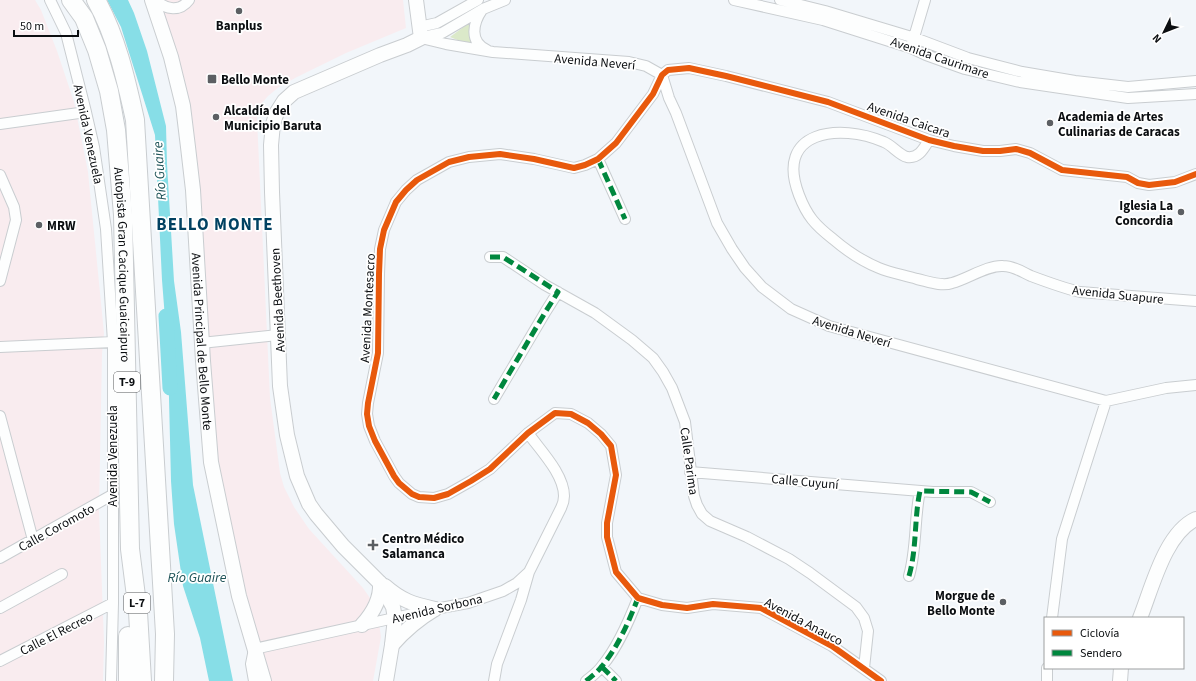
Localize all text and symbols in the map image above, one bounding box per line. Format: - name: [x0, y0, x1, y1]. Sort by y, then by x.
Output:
- marker: Banplus: [234, 6, 244, 16]
- scale bar: [14, 12, 78, 38]
- north arrow: [1144, 12, 1184, 52]
- place label: Banplus: [216, 17, 262, 35]
- text: 50 m: [20, 18, 44, 35]
- text: N: [1149, 31, 1165, 46]
- street label: Avenida Caurimare: [888, 33, 991, 83]
- street label: Avenida Neverí: [554, 49, 637, 75]
- place label: Bello Monte: [221, 71, 289, 89]
- marker: Bello Monte: [206, 73, 218, 85]
- street label: Avenida Venezuela: [69, 83, 107, 186]
- street label: Avenida Caicara: [865, 97, 952, 143]
- place label: Alcaldía del Municipio Baruta: [223, 102, 322, 135]
- place label: Academia de Artes Culinarias de Caracas: [1057, 108, 1180, 141]
- marker: Alcaldía del Municipio Baruta: [211, 112, 221, 122]
- marker: Academia de Artes Culinarias de Caracas: [1045, 118, 1055, 128]
- water label: Río Guaire: [148, 141, 172, 201]
- street label: Autopista Gran Cacique Guaicaipuro: [109, 166, 134, 363]
- place label: Iglesia La Concordia: [1115, 197, 1173, 230]
- marker: Iglesia La Concordia: [1176, 207, 1186, 217]
- district label: BELLO MONTE: [156, 213, 274, 237]
- place label: MRW: [47, 217, 76, 235]
- marker: MRW: [34, 220, 44, 230]
- street label: Avenida Beethoven: [266, 247, 290, 353]
- street label: Avenida Principal de Bello Monte: [187, 252, 216, 431]
- street label: Avenida Montesacro: [356, 253, 380, 363]
- street label: Avenida Suapure: [1071, 281, 1164, 309]
- street label: Avenida Neverí: [810, 311, 894, 353]
- road number: T-9: [114, 372, 140, 392]
- street label: Avenida Venezuela: [104, 405, 122, 507]
- street label: Calle Parima: [675, 426, 703, 496]
- street label: Calle Cuyuní: [771, 470, 840, 494]
- street label: Calle Coromoto: [15, 500, 98, 556]
- place label: Centro Médico Salamanca: [382, 530, 464, 563]
- marker: Centro Médico Salamanca: [367, 539, 379, 551]
- water label: Río Guaire: [168, 568, 227, 588]
- place label: Morgue de Bello Monte: [927, 587, 995, 620]
- street label: Avenida Sorbona: [390, 590, 484, 628]
- road number: L-7: [124, 593, 150, 613]
- street label: Avenida Anauco: [761, 594, 846, 650]
- marker: Morgue de Bello Monte: [998, 597, 1008, 607]
- street label: Calle El Recreo: [17, 608, 96, 660]
- legend: [1044, 617, 1184, 669]
- text: Ciclovía: [1080, 625, 1119, 642]
- text: Sendero: [1080, 645, 1122, 662]

